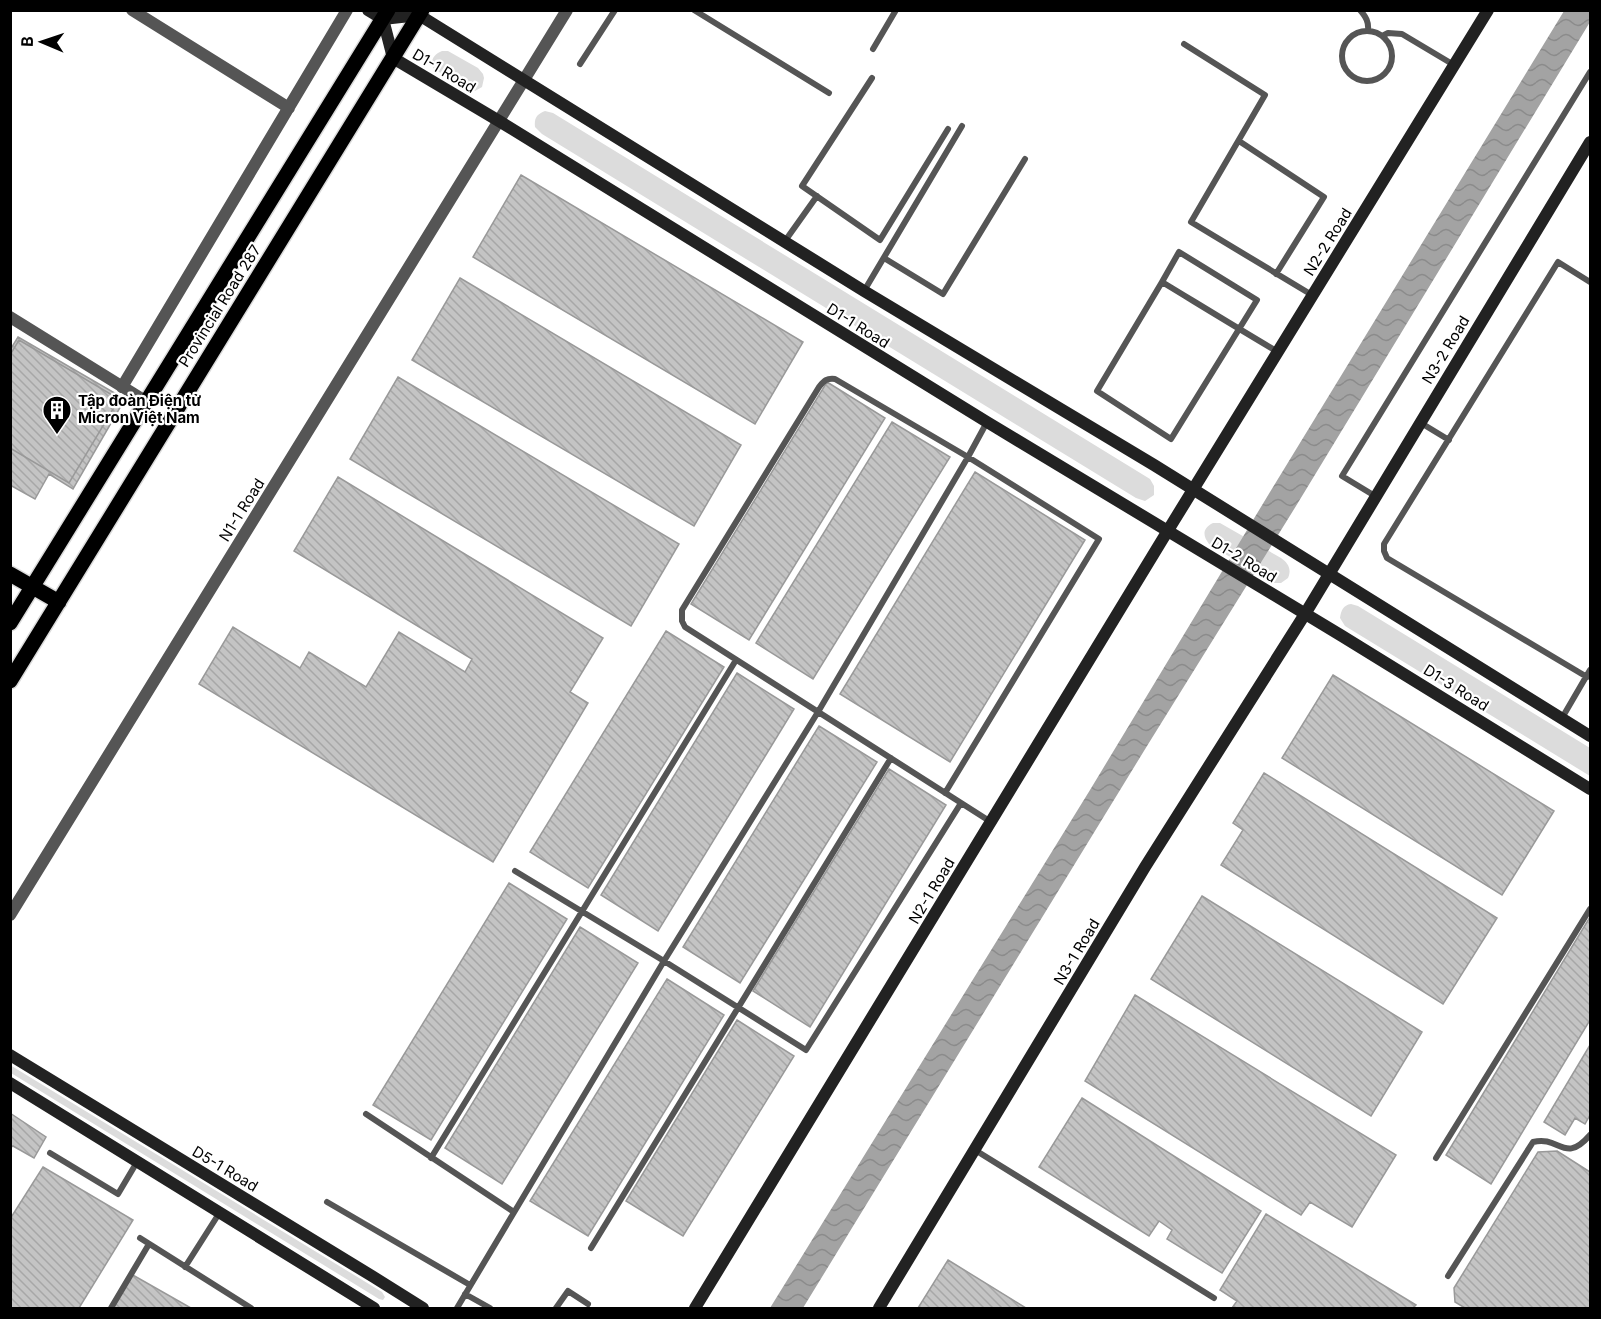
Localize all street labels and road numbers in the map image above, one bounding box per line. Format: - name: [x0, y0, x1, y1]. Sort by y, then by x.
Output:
- street label: D1-1 Road: [409, 44, 479, 97]
- street label: N2-2 Road: [1299, 204, 1356, 279]
- street label: Provincial Road 287: [174, 241, 265, 370]
- street label: D1-1 Road: [823, 299, 893, 352]
- street label: N3-2 Road: [1418, 312, 1473, 387]
- street label: N1-1 Road: [215, 475, 268, 545]
- street label: D1-2 Road: [1208, 533, 1280, 586]
- street label: D1-3 Road: [1420, 660, 1492, 715]
- street label: N2-1 Road: [904, 854, 959, 927]
- street label: N3-1 Road: [1049, 915, 1104, 988]
- street label: D5-1 Road: [189, 1142, 262, 1196]

